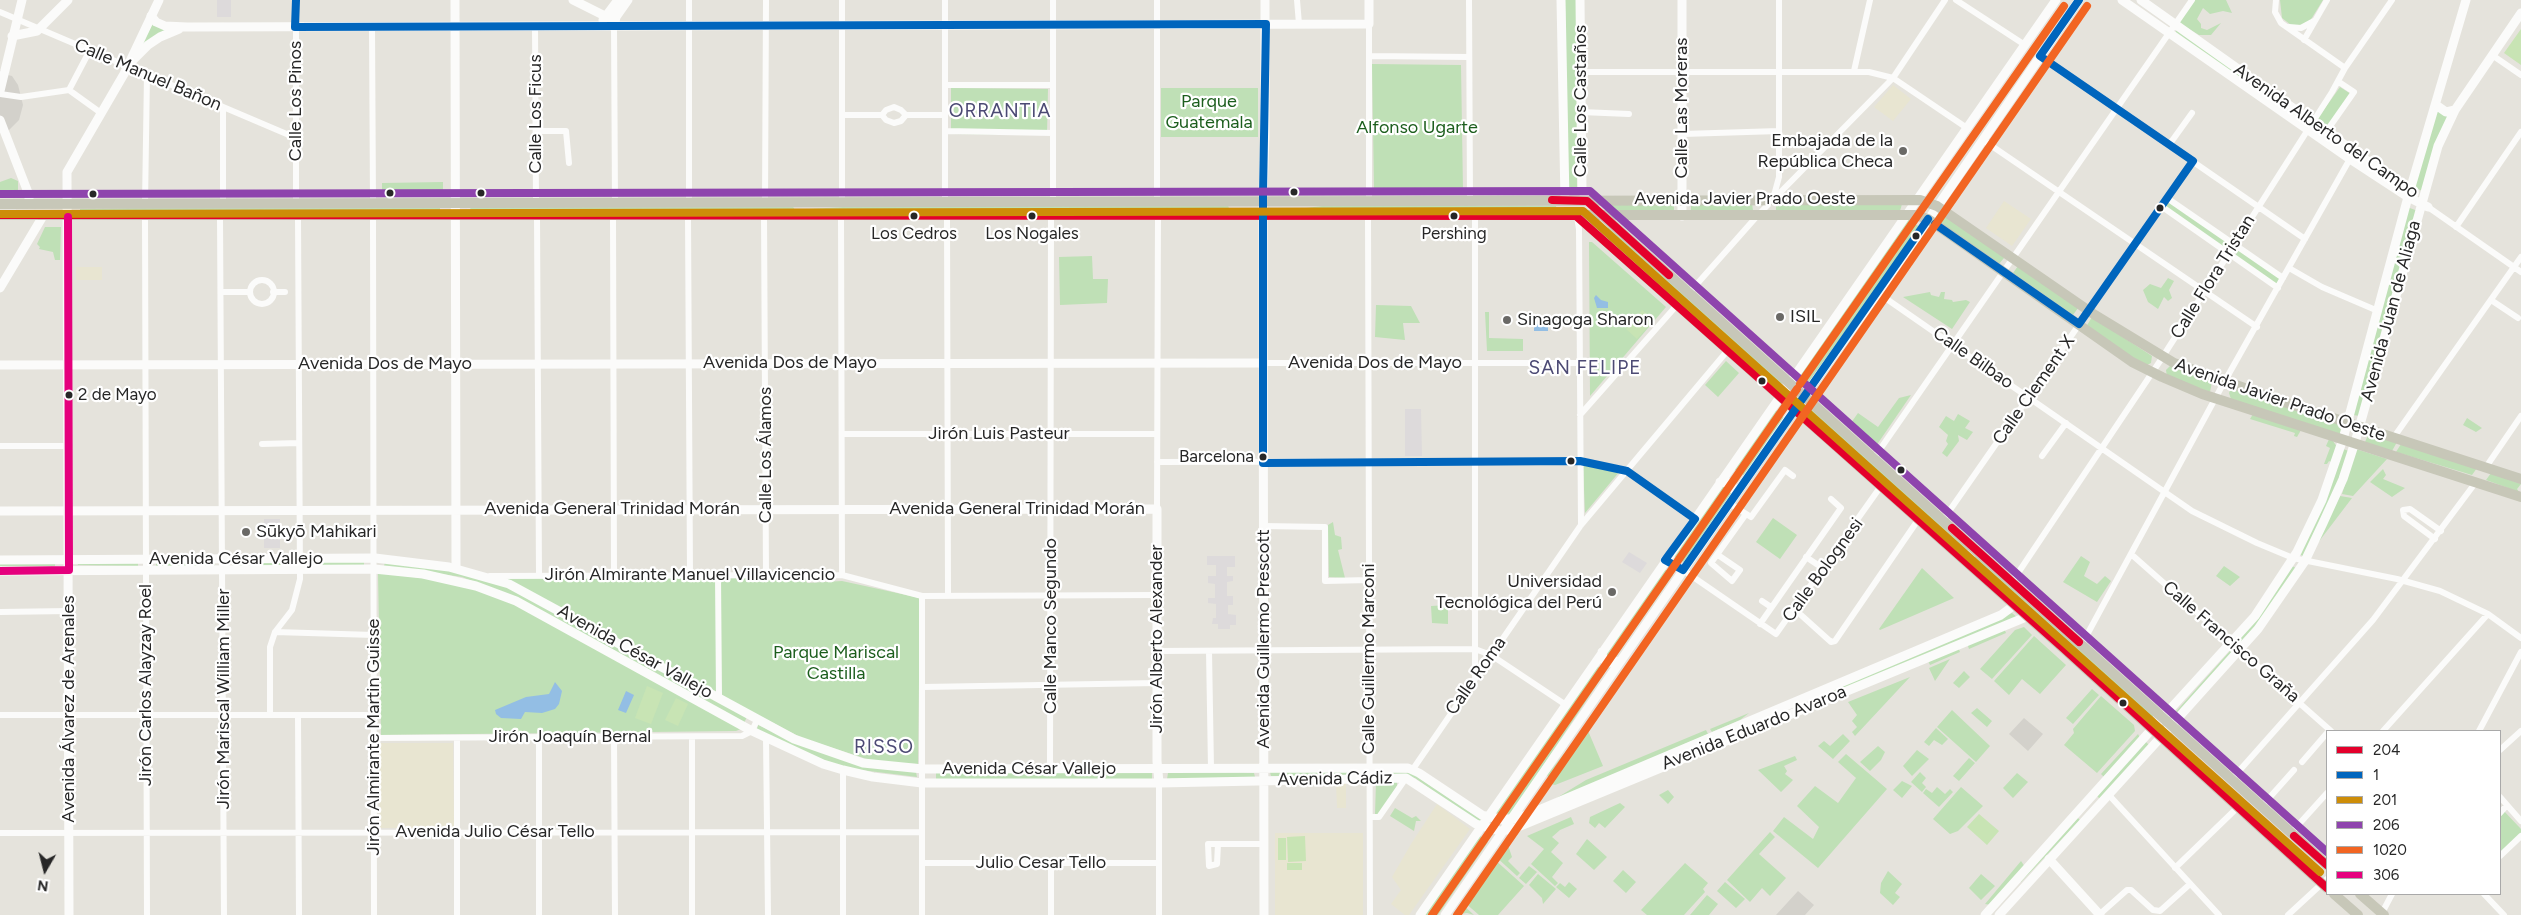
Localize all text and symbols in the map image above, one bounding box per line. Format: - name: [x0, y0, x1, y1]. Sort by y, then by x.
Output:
- street label: Calle Los Castaños: [1570, 25, 1592, 177]
- street label: Calle Manuel Bañon: [71, 34, 225, 116]
- street label: Calle Las Moreras: [1671, 38, 1693, 178]
- street label: Calle Los Pinos: [285, 41, 307, 161]
- street label: Calle Los Ficus: [525, 54, 547, 174]
- street label: Avenida Alberto del Campo: [2229, 59, 2423, 203]
- park label: Parque Guatemala: [1165, 91, 1253, 134]
- district label: ORRANTIA: [948, 100, 1052, 122]
- park label: Alfonso Ugarte: [1356, 117, 1478, 139]
- place label: Embajada de la República Checa: [1757, 130, 1893, 172]
- marker: Embajada de la República Checa: [1897, 145, 1909, 157]
- unlabelled marker: [1289, 187, 1299, 197]
- unlabelled marker: [385, 188, 395, 198]
- unlabelled marker: [476, 188, 486, 198]
- street label: Avenida Javier Prado Oeste: [1634, 188, 1856, 210]
- unlabelled marker: [88, 189, 98, 199]
- unlabelled marker: [2155, 203, 2165, 213]
- marker: Los Cedros: [909, 211, 919, 221]
- marker: Los Nogales: [1027, 211, 1037, 221]
- marker: Pershing: [1449, 211, 1459, 221]
- street label: Calle Flora Tristan: [2166, 211, 2260, 343]
- street label: Avenida Juan de Aliaga: [2356, 218, 2426, 404]
- place label: Los Cedros: [871, 224, 957, 244]
- place label: Los Nogales: [985, 224, 1079, 244]
- place label: Pershing: [1421, 224, 1487, 244]
- unlabelled marker: [1911, 231, 1921, 241]
- place label: ISIL: [1790, 306, 1820, 328]
- place label: Sinagoga Sharon: [1517, 309, 1653, 331]
- marker: ISIL: [1774, 311, 1786, 323]
- marker: Sinagoga Sharon: [1501, 314, 1513, 326]
- street label: Calle Bilbao: [1928, 322, 2018, 394]
- street label: Calle Clement X: [1988, 331, 2080, 449]
- street label: Avenida Dos de Mayo: [703, 352, 877, 374]
- street label: Avenida Dos de Mayo: [1288, 352, 1462, 374]
- street label: Avenida Dos de Mayo: [298, 353, 472, 375]
- street label: Avenida Javier Prado Oeste: [2172, 354, 2388, 446]
- district label: SAN FELIPE: [1527, 357, 1643, 379]
- unlabelled marker: [1757, 376, 1767, 386]
- place label: 2 de Mayo: [78, 385, 157, 405]
- street label: Calle Los Álamos: [755, 387, 777, 523]
- marker: 2 de Mayo: [64, 390, 74, 400]
- street label: Jirón Luis Pasteur: [928, 423, 1070, 445]
- place label: Barcelona: [1179, 447, 1254, 467]
- marker: Barcelona: [1258, 452, 1268, 462]
- unlabelled marker: [1566, 456, 1576, 466]
- unlabelled marker: [1896, 465, 1906, 475]
- street label: Avenida General Trinidad Morán: [484, 498, 740, 520]
- street label: Avenida General Trinidad Morán: [889, 498, 1145, 520]
- street label: Calle Bolognesi: [1778, 514, 1868, 626]
- place label: Sūkyō Mahikari: [256, 521, 377, 543]
- marker: Sūkyō Mahikari: [240, 526, 252, 538]
- street label: Avenida Guillermo Prescott: [1253, 529, 1275, 749]
- street label: Calle Manco Segundo: [1040, 538, 1062, 714]
- street label: Jirón Alberto Alexander: [1146, 545, 1168, 733]
- street label: Avenida César Vallejo: [149, 548, 323, 570]
- street label: Calle Guillermo Marconi: [1358, 563, 1380, 755]
- street label: Jirón Almirante Manuel Villavicencio: [545, 564, 835, 586]
- place label: Universidad Tecnológica del Perú: [1436, 571, 1602, 614]
- street label: Calle Francisco Graña: [2158, 577, 2304, 707]
- street label: Jirón Carlos Alayzay Roel: [135, 584, 157, 786]
- marker: Universidad Tecnológica del Perú: [1606, 586, 1618, 598]
- street label: Jirón Mariscal William Miller: [213, 589, 235, 809]
- street label: Avenida Álvarez de Arenales: [58, 595, 80, 823]
- street label: Avenida César Vallejo: [554, 600, 716, 704]
- street label: Jirón Almirante Martin Guisse: [363, 619, 385, 855]
- street label: Calle Roma: [1441, 633, 1511, 719]
- park label: Parque Mariscal Castilla: [773, 642, 899, 684]
- street label: Avenida Eduardo Avaroa: [1658, 681, 1850, 775]
- unlabelled marker: [2118, 698, 2128, 708]
- street label: Jirón Joaquín Bernal: [489, 726, 651, 748]
- legend: [2326, 730, 2501, 895]
- district label: RISSO: [853, 736, 915, 758]
- text: 204: [2373, 741, 2400, 759]
- street label: Avenida César Vallejo: [942, 758, 1116, 780]
- text: 1: [2373, 766, 2379, 784]
- street label: Avenida Cádiz: [1277, 767, 1393, 791]
- text: 201: [2373, 791, 2397, 809]
- text: 206: [2373, 816, 2400, 834]
- street label: Avenida Julio César Tello: [395, 821, 595, 843]
- text: 1020: [2373, 841, 2407, 859]
- north arrow: [20, 845, 70, 895]
- street label: Julio Cesar Tello: [976, 852, 1106, 874]
- text: 306: [2373, 866, 2399, 884]
- text: N: [36, 876, 49, 895]

